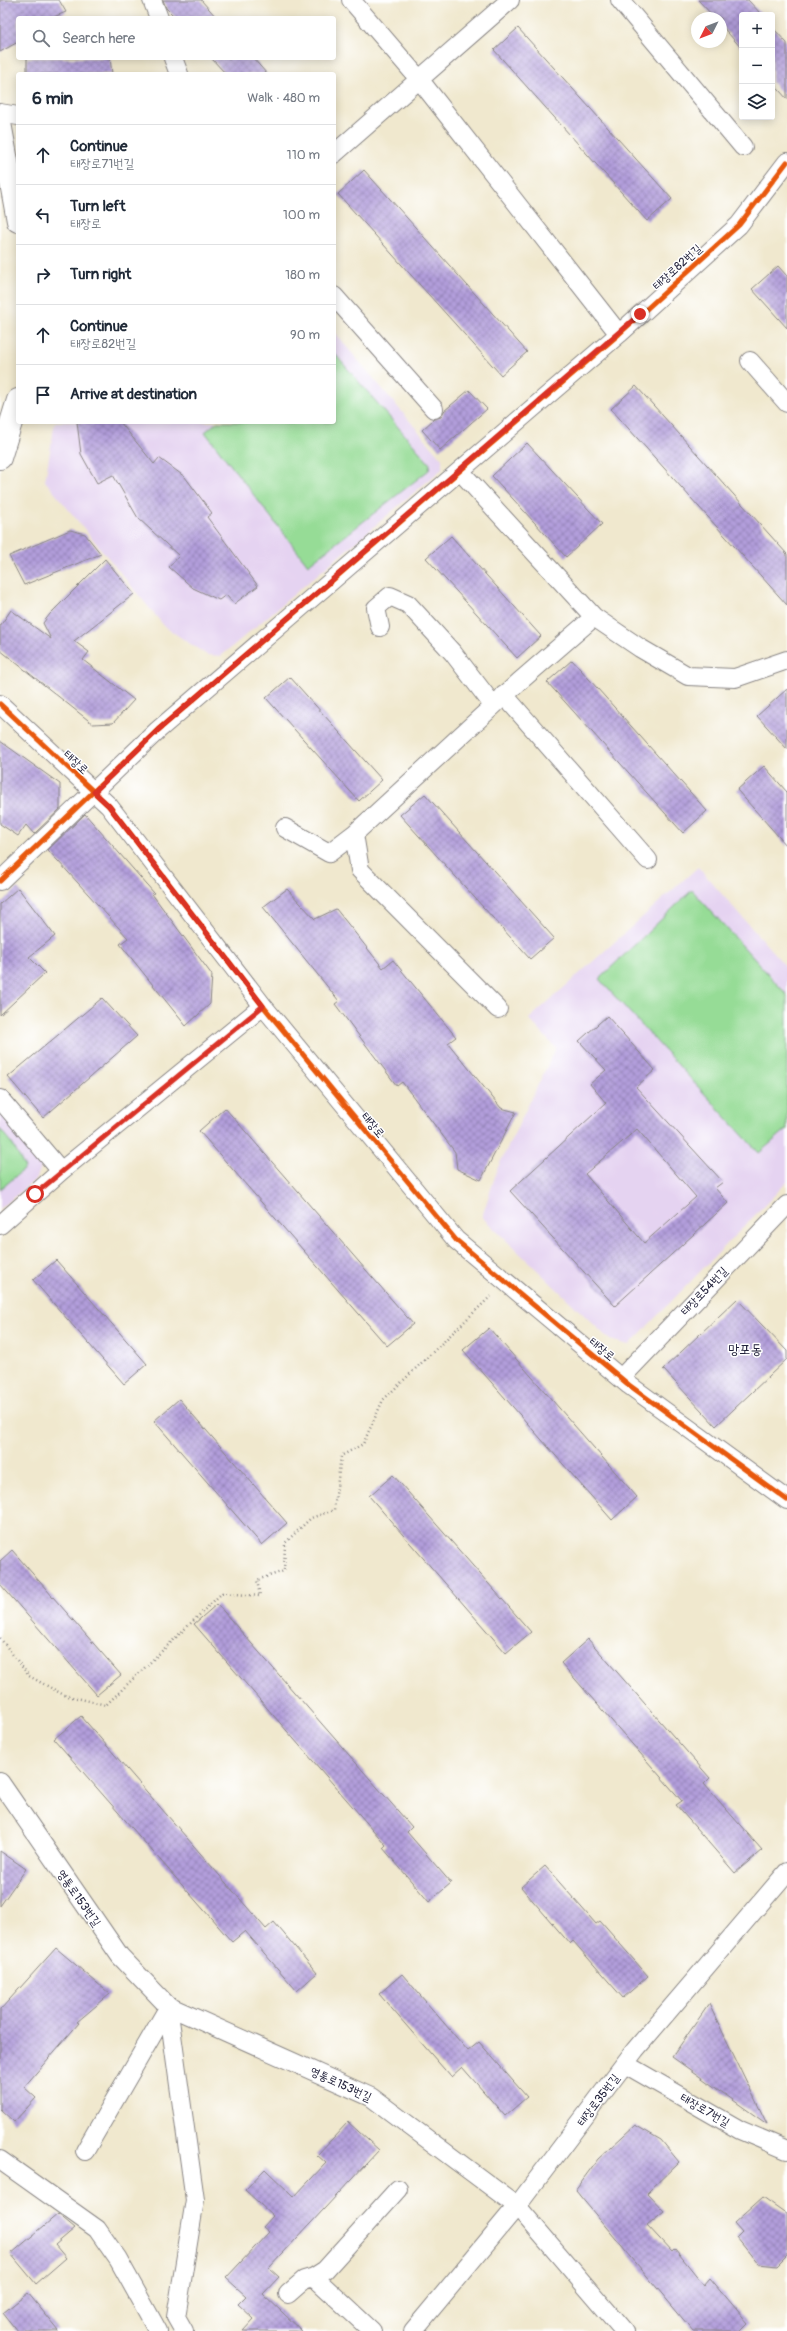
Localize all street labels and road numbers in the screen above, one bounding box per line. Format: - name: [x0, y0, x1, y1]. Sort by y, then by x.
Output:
- street label: 태장로82번길: [650, 241, 705, 293]
- street label: 태장로: [60, 747, 91, 778]
- street label: 태장로: [358, 1109, 388, 1141]
- street label: 태장로54번길: [678, 1264, 731, 1319]
- street label: 태장로: [586, 1334, 618, 1364]
- street label: 영통로153번길: [53, 1867, 104, 1930]
- street label: 영통로153번길: [308, 2064, 374, 2105]
- street label: 태장로35번길: [574, 2071, 623, 2129]
- street label: 태장로7번길: [677, 2090, 732, 2131]

